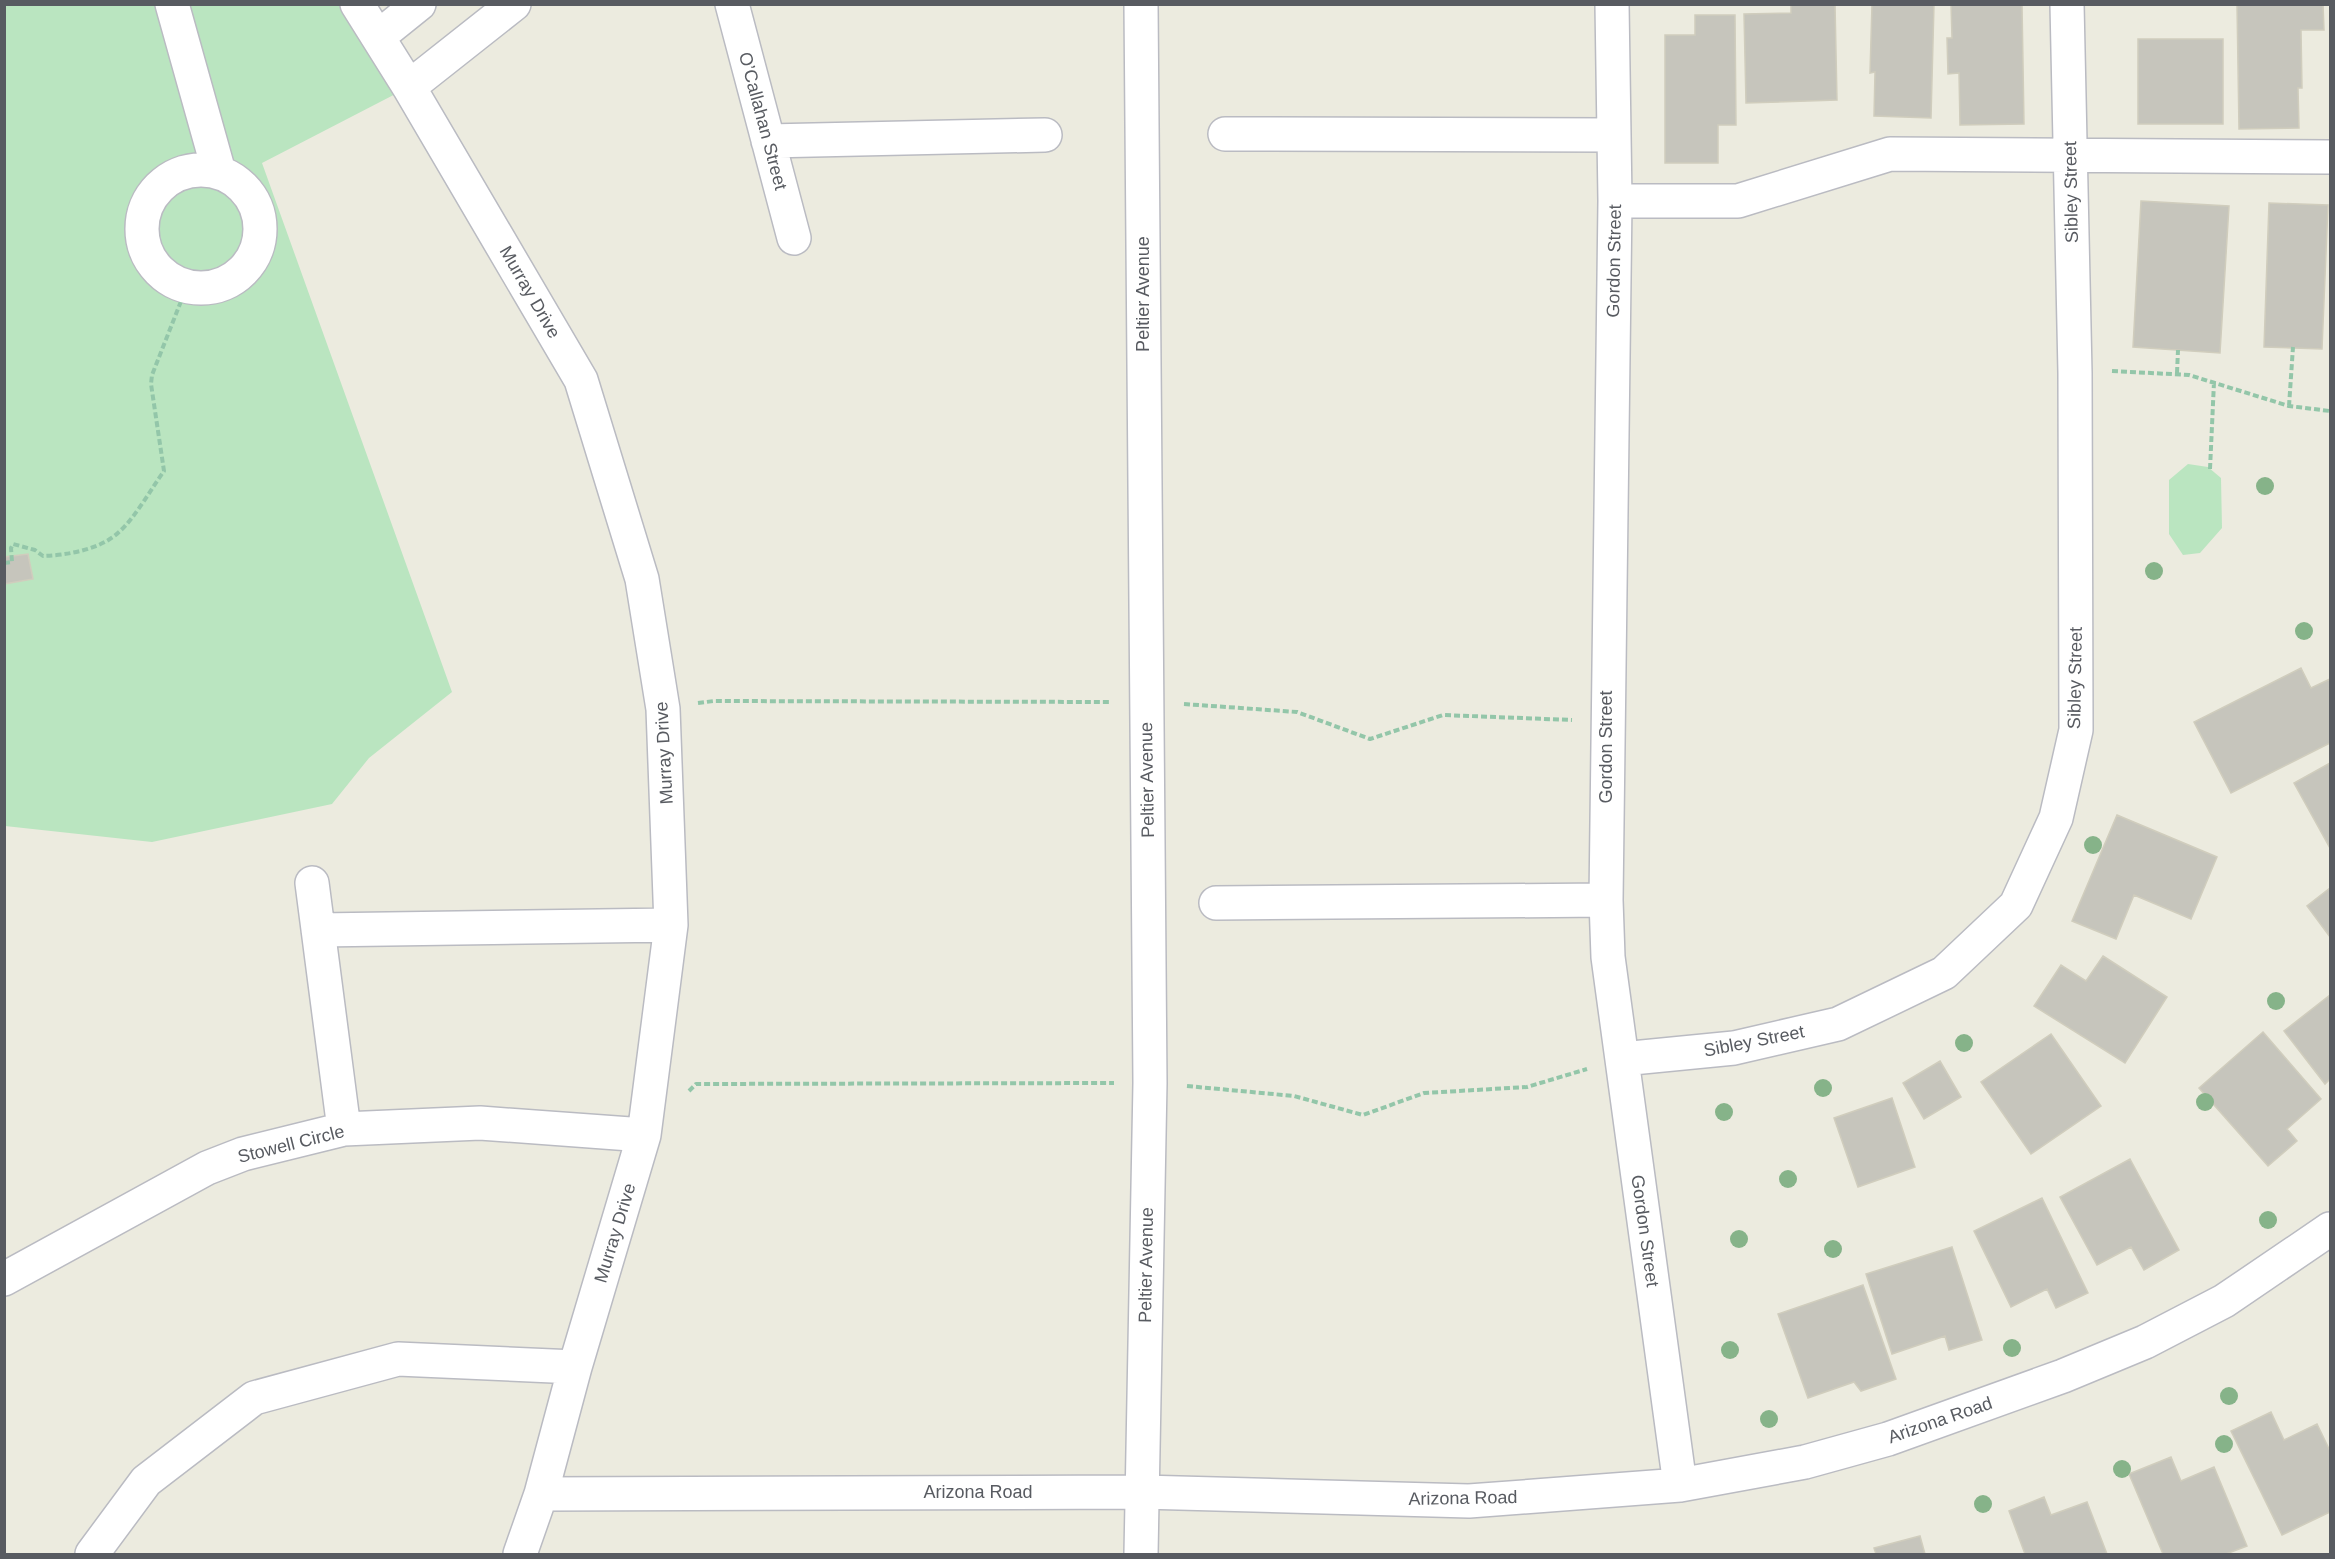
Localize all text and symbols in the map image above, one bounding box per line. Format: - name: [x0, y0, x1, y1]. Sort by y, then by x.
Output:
- street label: O’Callahan Street: [735, 50, 791, 192]
- street label: Sibley Street: [2060, 141, 2082, 243]
- street label: Gordon Street: [1603, 204, 1625, 318]
- street label: Peltier Avenue: [1133, 236, 1153, 352]
- street label: Murray Drive: [496, 242, 564, 342]
- street label: Sibley Street: [2064, 627, 2086, 729]
- street label: Gordon Street: [1596, 690, 1616, 804]
- street label: Murray Drive: [651, 701, 677, 805]
- street label: Peltier Avenue: [1136, 722, 1158, 838]
- street label: Sibley Street: [1702, 1021, 1806, 1061]
- street label: Stowell Circle: [236, 1121, 346, 1167]
- street label: Gordon Street: [1627, 1174, 1663, 1288]
- street label: Murray Drive: [590, 1181, 640, 1285]
- street label: Peltier Avenue: [1135, 1207, 1157, 1323]
- street label: Arizona Road: [1885, 1393, 1995, 1447]
- street label: Arizona Road: [923, 1482, 1033, 1502]
- street label: Arizona Road: [1408, 1487, 1518, 1509]

